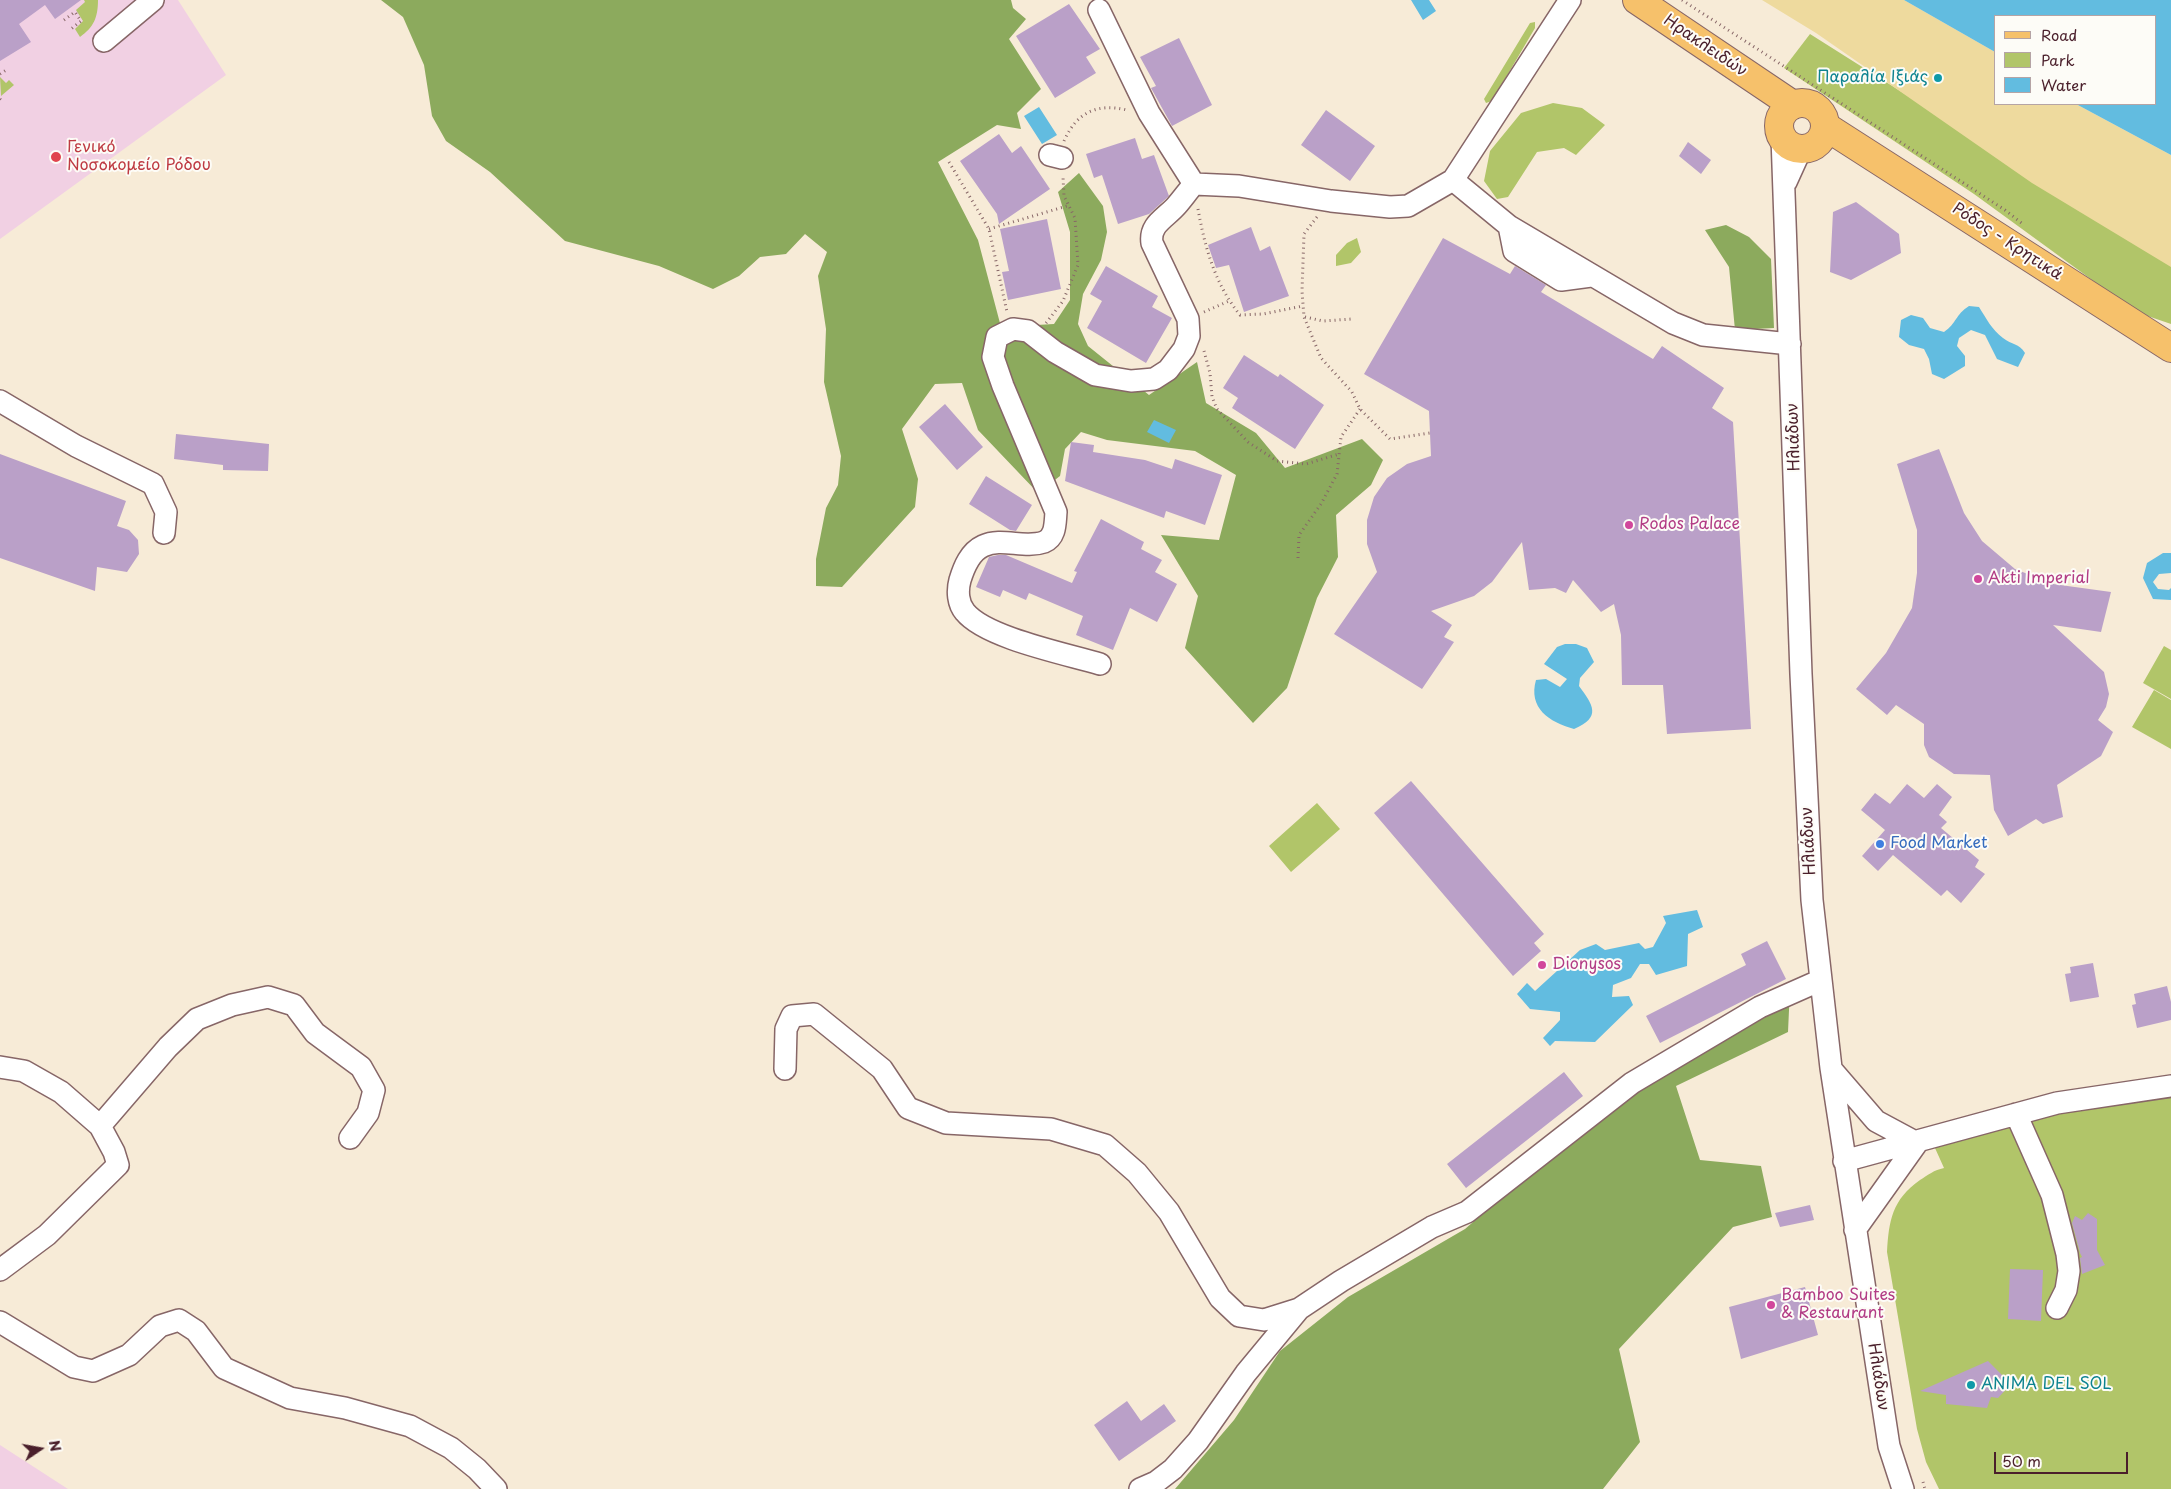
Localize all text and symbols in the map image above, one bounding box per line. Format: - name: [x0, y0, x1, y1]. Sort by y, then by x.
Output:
- street label: Ηρακλειδών: [1660, 11, 1750, 81]
- legend: [1994, 15, 2156, 105]
- text: Road: [2041, 23, 2077, 46]
- text: Park: [2041, 48, 2075, 71]
- place label: Παραλία Ιξιάς: [1817, 68, 1928, 88]
- marker: Παραλία Ιξιάς: [1932, 72, 1944, 84]
- text: Water: [2041, 73, 2086, 96]
- place label: Γενικό Νοσοκομείο Ρόδου: [67, 138, 211, 176]
- marker: Γενικό Νοσοκομείο Ρόδου: [49, 150, 63, 164]
- street label: Ρόδος - Κρητικά: [1948, 199, 2066, 285]
- street label: Ηλιάδων: [1783, 402, 1805, 472]
- place label: Rodos Palace: [1639, 515, 1740, 535]
- marker: Rodos Palace: [1623, 519, 1635, 531]
- place label: Akti Imperial: [1988, 569, 2090, 589]
- marker: Akti Imperial: [1972, 573, 1984, 585]
- street label: Ηλιάδων: [1798, 806, 1820, 876]
- place label: Food Market: [1890, 834, 1988, 854]
- marker: Food Market: [1874, 838, 1886, 850]
- place label: Dionysos: [1552, 955, 1621, 975]
- marker: Dionysos: [1536, 959, 1548, 971]
- place label: Bamboo Suites & Restaurant: [1781, 1286, 1895, 1324]
- marker: Bamboo Suites & Restaurant: [1765, 1299, 1777, 1311]
- street label: Ηλιάδων: [1863, 1342, 1893, 1412]
- place label: ANIMA DEL SOL: [1981, 1375, 2112, 1395]
- marker: ANIMA DEL SOL: [1965, 1379, 1977, 1391]
- north arrow: [15, 1424, 65, 1474]
- text: N: [44, 1438, 67, 1453]
- scale bar: [1996, 1442, 2130, 1474]
- text: 50 m: [2002, 1449, 2041, 1472]

